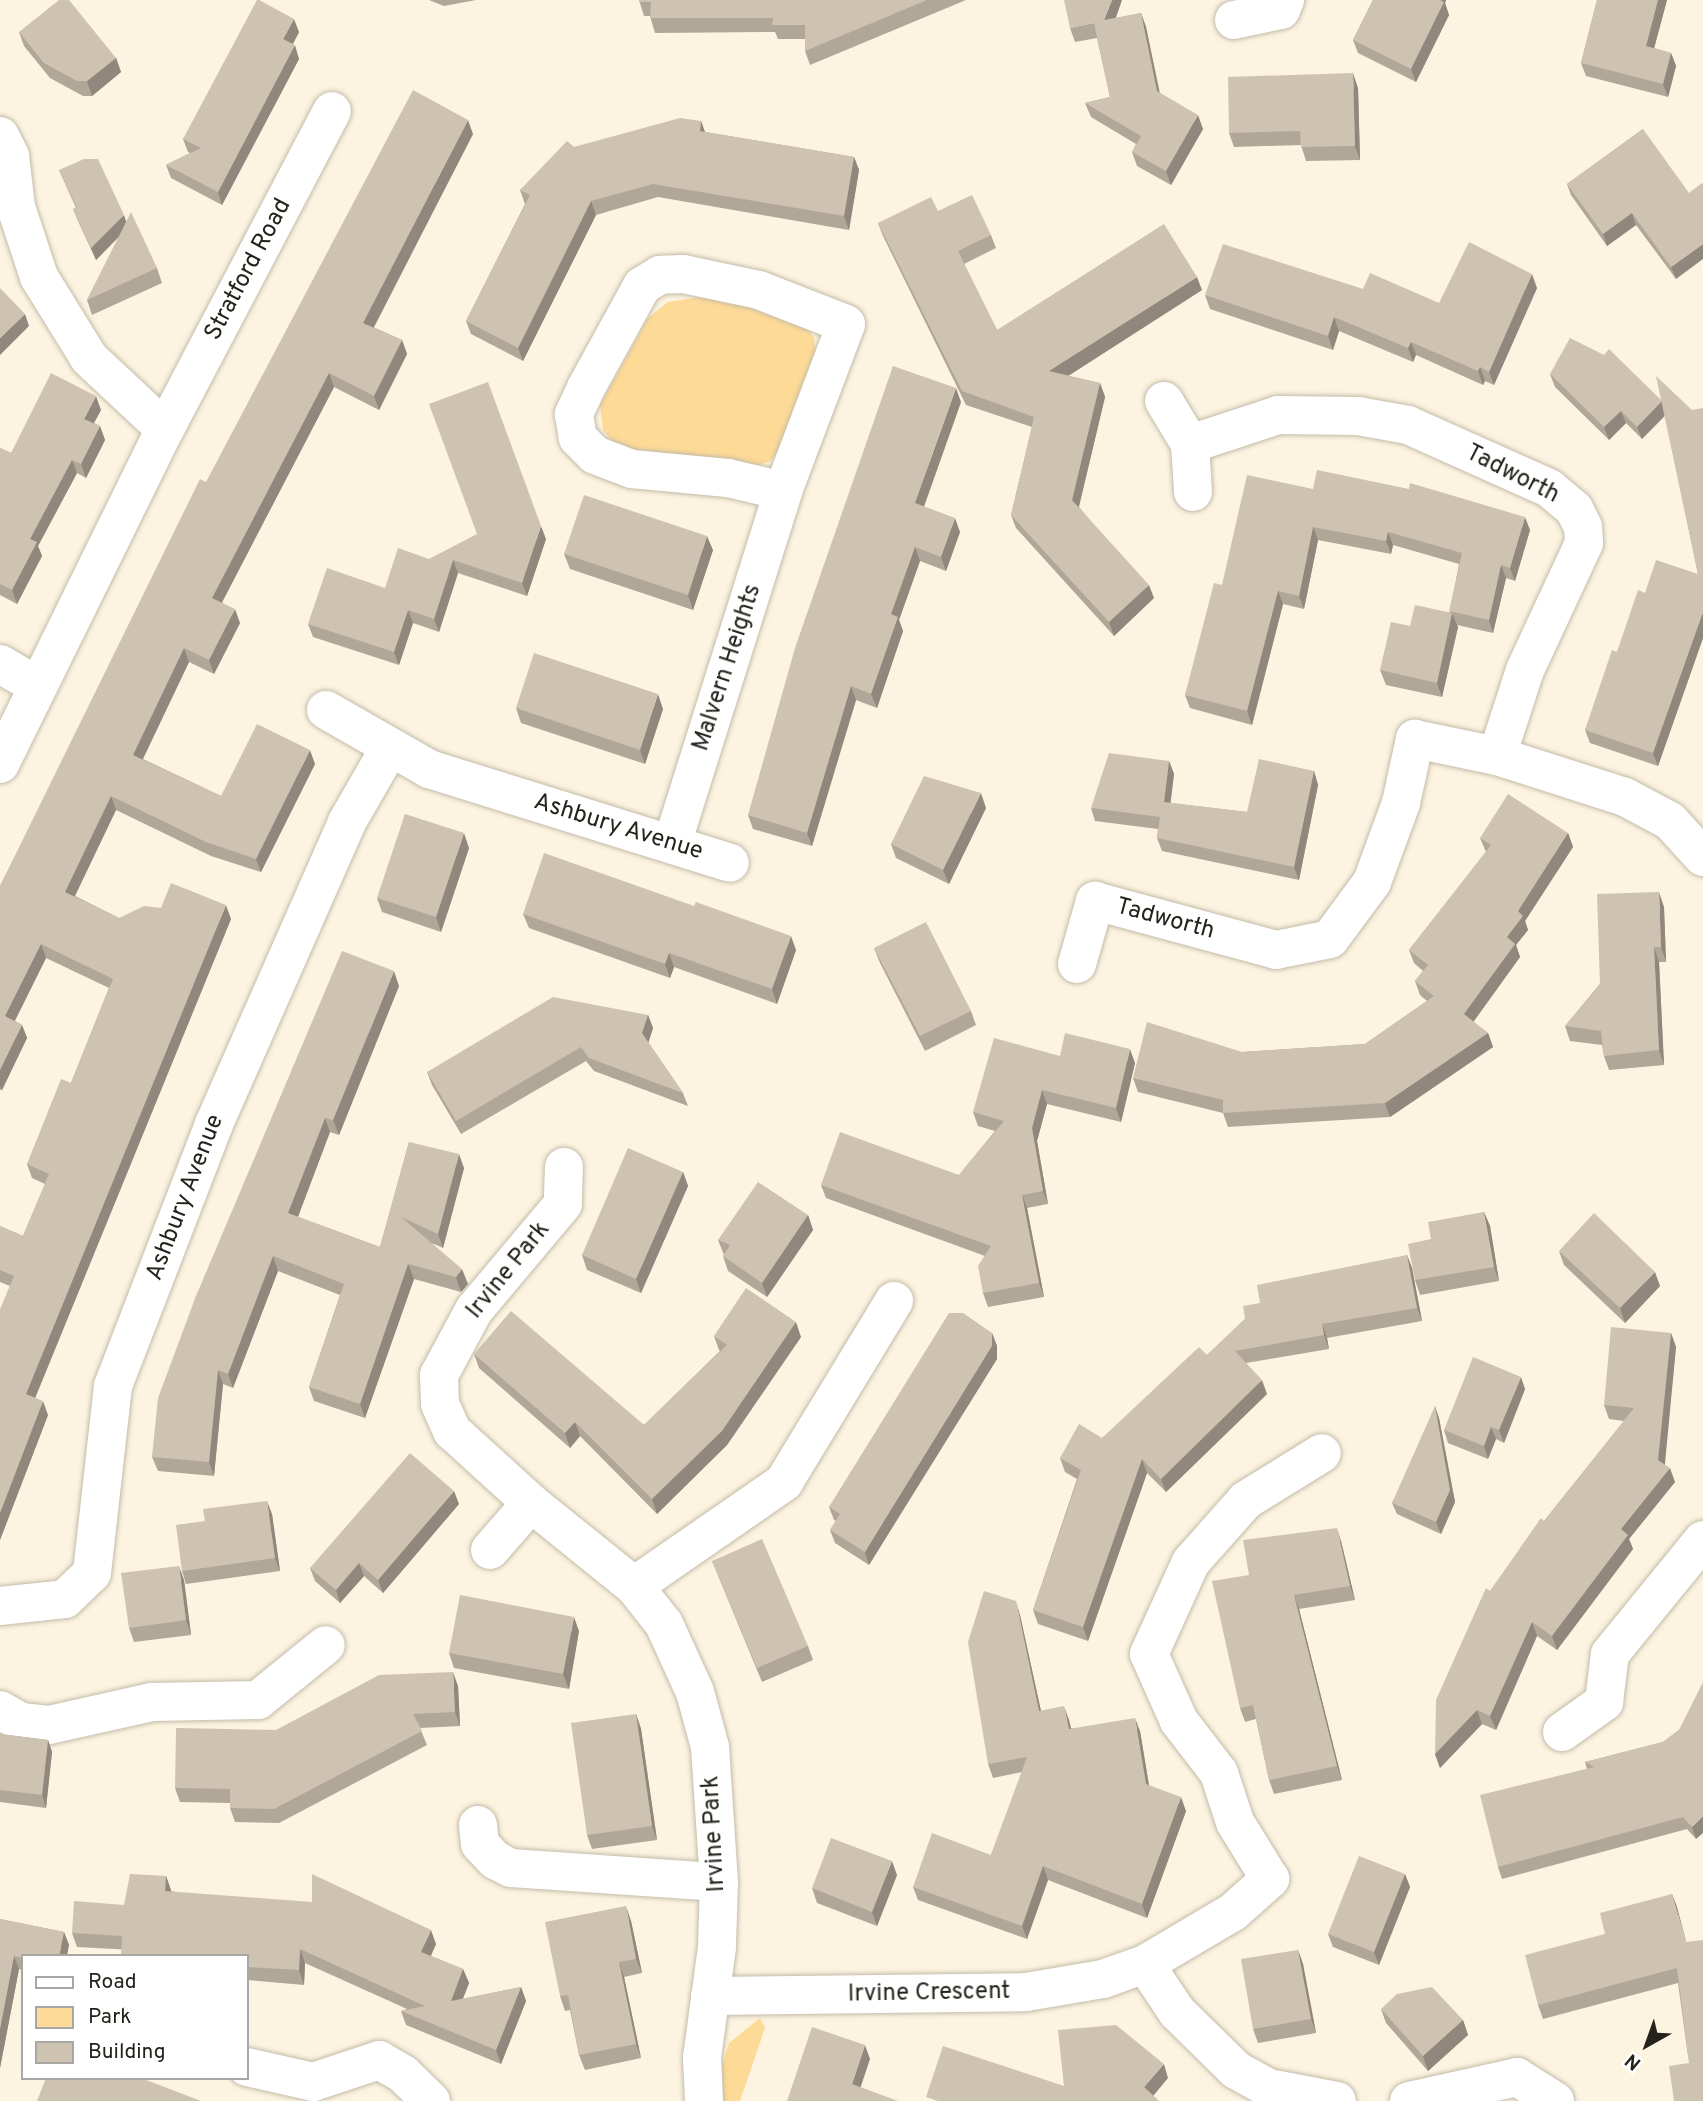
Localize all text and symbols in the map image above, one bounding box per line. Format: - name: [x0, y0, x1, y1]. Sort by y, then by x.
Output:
- street label: Stratford Road: [200, 194, 298, 346]
- street label: Tadworth: [1461, 439, 1563, 511]
- street label: Malvern Heights: [687, 581, 769, 755]
- street label: Ashbury Avenue: [530, 788, 706, 868]
- street label: Tadworth: [1113, 893, 1217, 947]
- street label: Ashbury Avenue: [141, 1111, 231, 1285]
- street label: Irvine Park: [461, 1217, 557, 1325]
- street label: Irvine Park: [698, 1775, 732, 1893]
- legend: [21, 1954, 248, 2080]
- text: Road: [88, 1969, 137, 1996]
- street label: Irvine Crescent: [847, 1978, 1011, 2010]
- text: Park: [88, 2004, 131, 2031]
- north arrow: [1612, 2010, 1682, 2080]
- text: Building: [88, 2039, 166, 2066]
- text: N: [1621, 2048, 1646, 2075]

